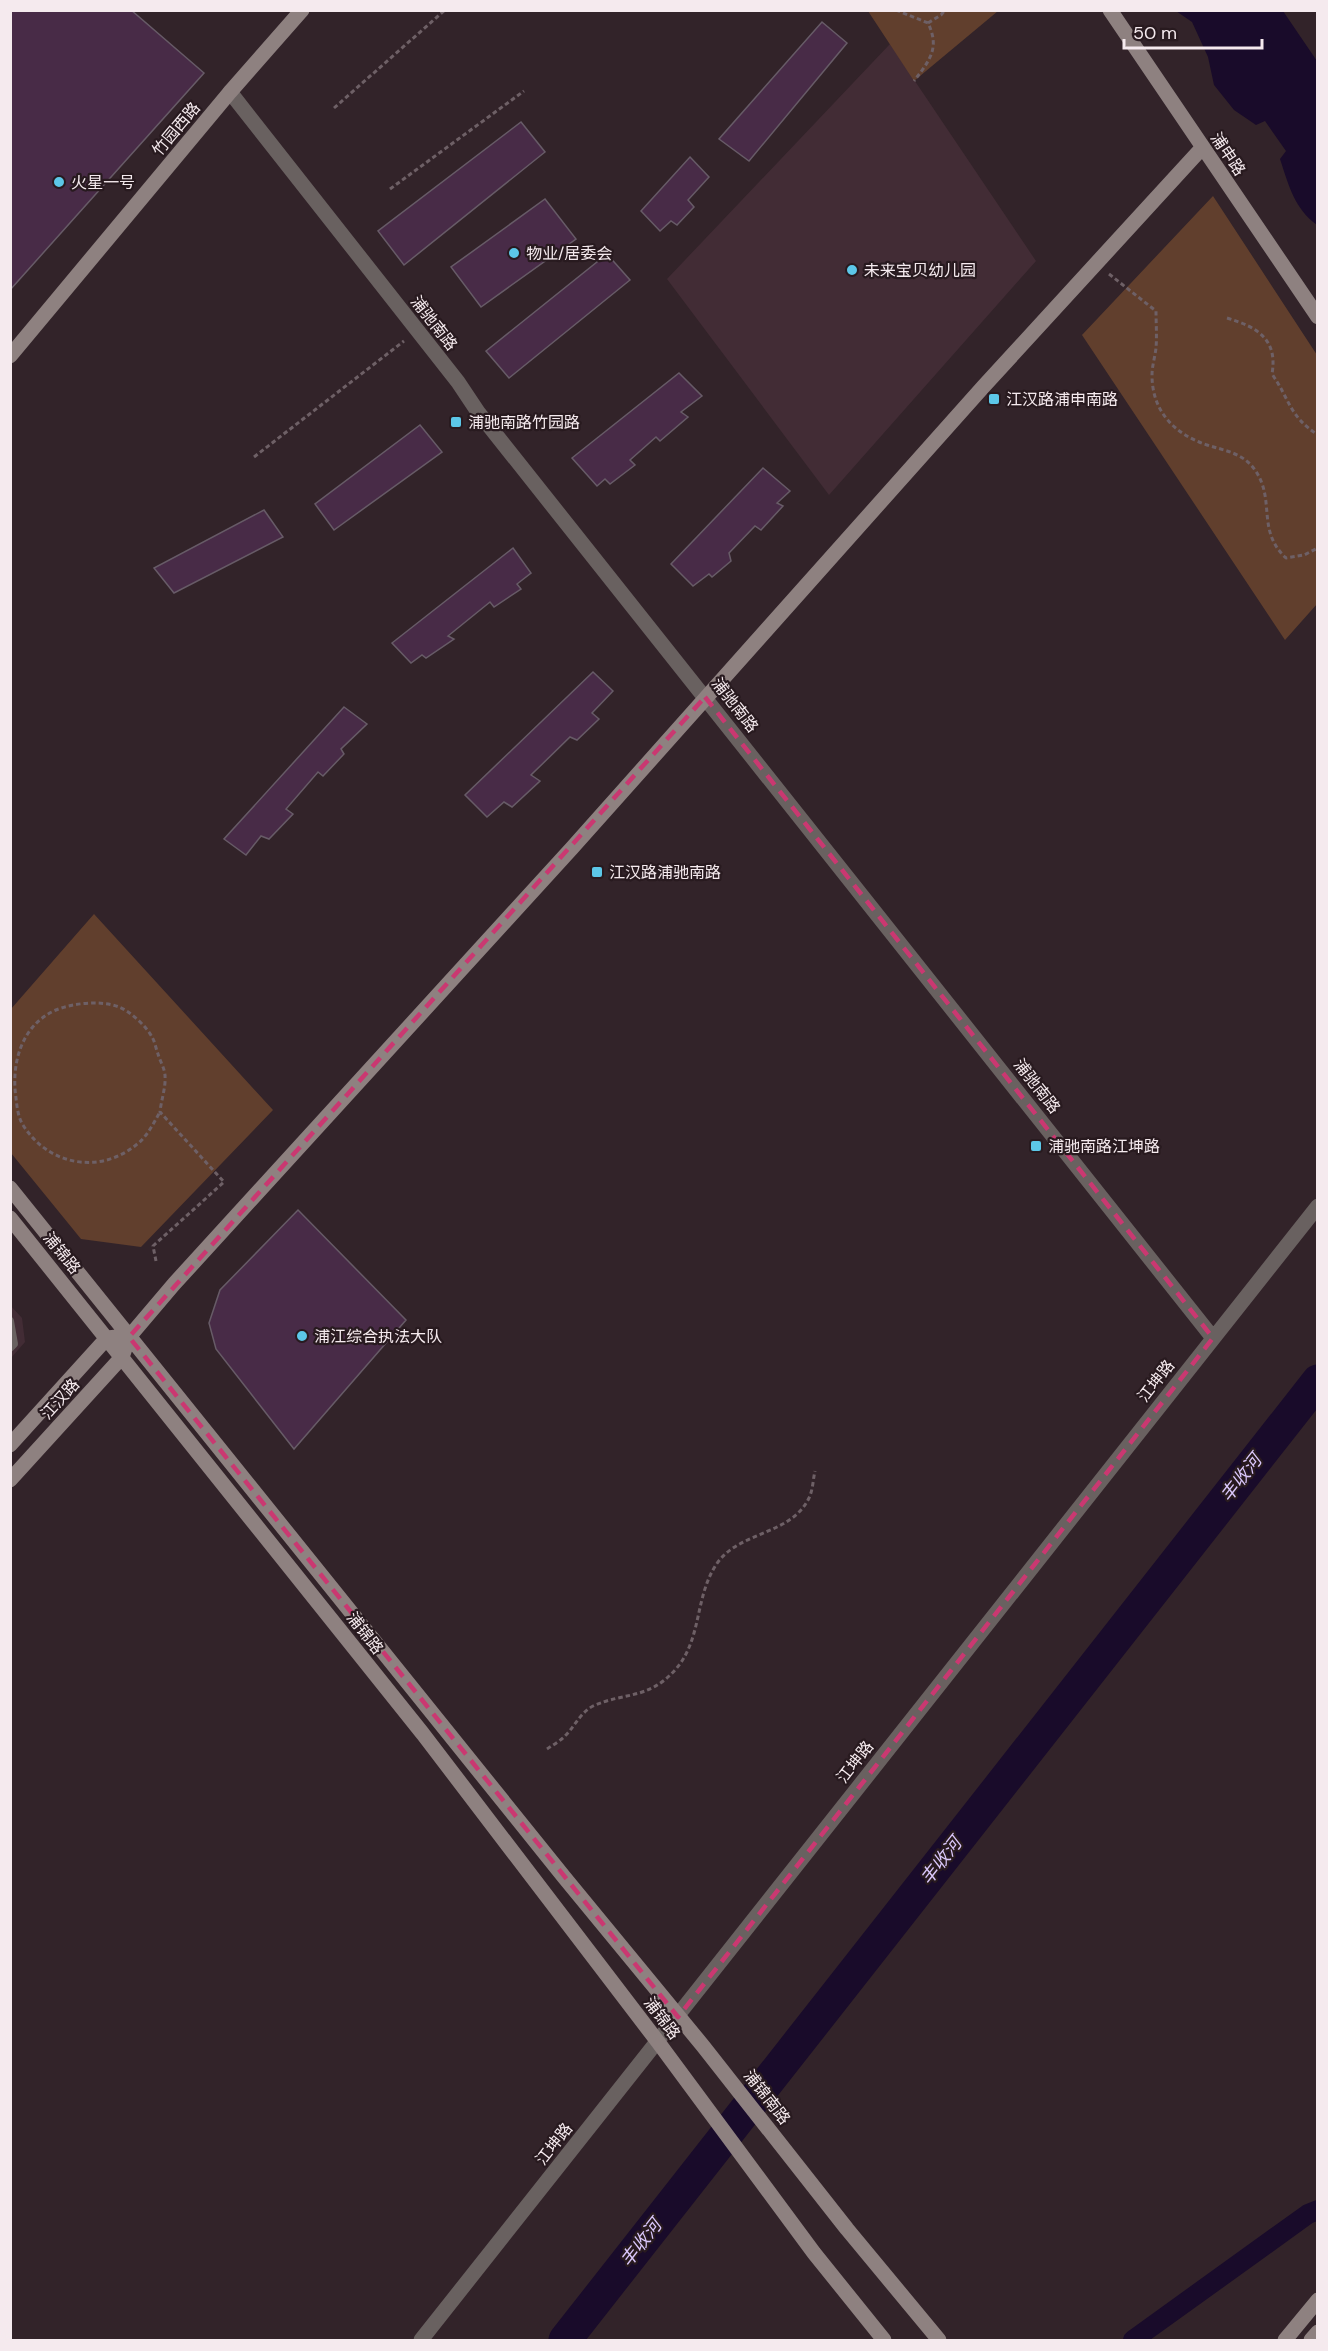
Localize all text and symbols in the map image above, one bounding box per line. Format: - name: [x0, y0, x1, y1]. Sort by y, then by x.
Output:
- scale bar: [1124, 12, 1262, 50]
- text: 50 m: [1133, 21, 1177, 45]
- street label: 竹园西路: [147, 98, 205, 160]
- street label: 浦申路: [1206, 128, 1250, 180]
- place label: 火星一号: [71, 172, 135, 193]
- marker: 火星一号: [52, 175, 66, 189]
- place label: 物业/居委会: [526, 243, 612, 264]
- marker: 物业/居委会: [507, 246, 521, 260]
- place label: 未来宝贝幼儿园: [864, 260, 976, 281]
- marker: 未来宝贝幼儿园: [845, 263, 859, 277]
- street label: 浦驰南路: [406, 291, 462, 355]
- place label: 江汉路浦申南路: [1006, 389, 1118, 410]
- marker: 江汉路浦申南路: [987, 392, 1001, 406]
- place label: 浦驰南路竹园路: [468, 412, 580, 433]
- marker: 浦驰南路竹园路: [449, 415, 463, 429]
- street label: 浦驰南路: [707, 673, 763, 737]
- place label: 江汉路浦驰南路: [609, 862, 721, 883]
- marker: 江汉路浦驰南路: [590, 865, 604, 879]
- street label: 浦驰南路: [1009, 1054, 1065, 1118]
- place label: 浦驰南路江坤路: [1048, 1136, 1160, 1157]
- marker: 浦驰南路江坤路: [1029, 1139, 1043, 1153]
- street label: 浦锦路: [39, 1228, 85, 1278]
- place label: 浦江综合执法大队: [314, 1326, 442, 1347]
- marker: 浦江综合执法大队: [295, 1329, 309, 1343]
- street label: 江坤路: [1133, 1356, 1179, 1406]
- street label: 江汉路: [36, 1374, 84, 1424]
- water label: 丰收河: [1215, 1447, 1269, 1507]
- street label: 浦锦路: [342, 1608, 388, 1658]
- street label: 江坤路: [832, 1737, 878, 1787]
- water label: 丰收河: [915, 1830, 969, 1890]
- street label: 浦锦路: [639, 1993, 685, 2043]
- street label: 浦锦南路: [739, 2065, 795, 2129]
- street label: 江坤路: [531, 2119, 577, 2169]
- water label: 丰收河: [615, 2212, 669, 2272]

